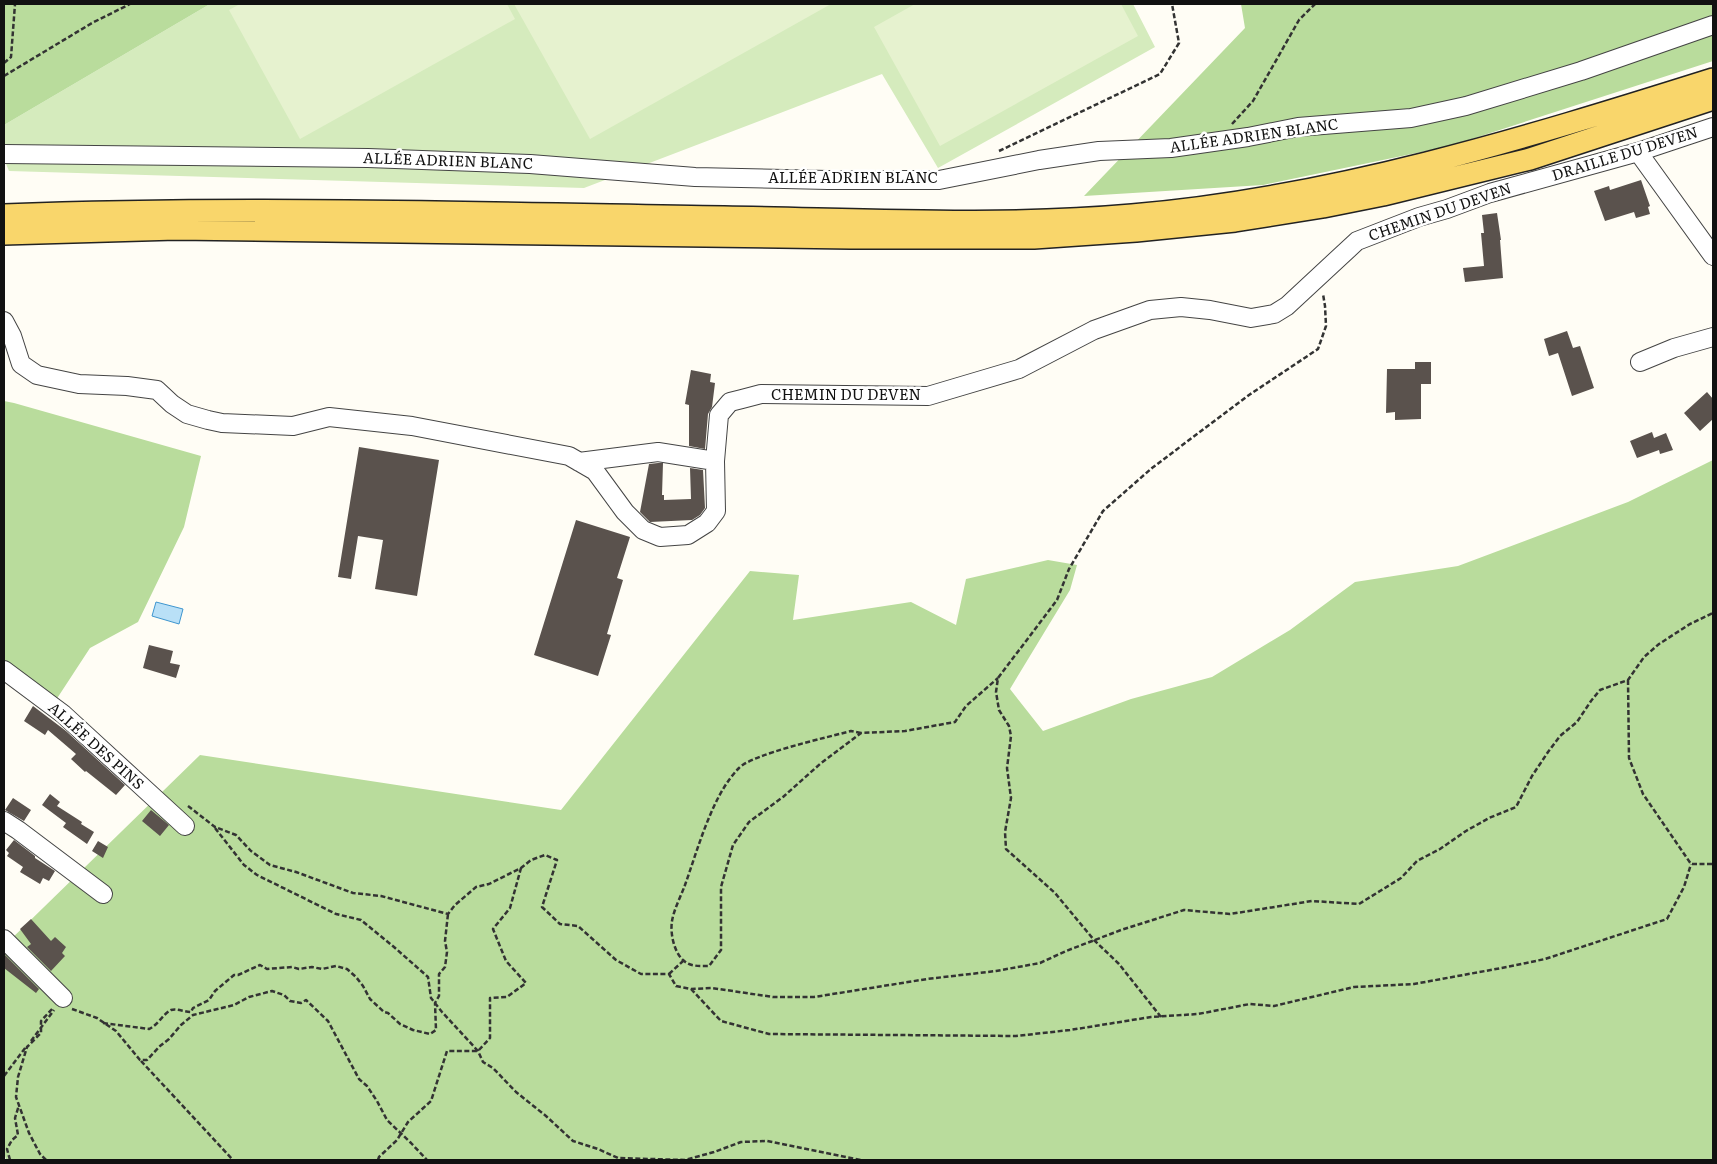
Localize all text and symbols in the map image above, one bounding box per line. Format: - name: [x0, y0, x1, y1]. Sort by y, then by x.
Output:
- street label: ALLÉE ADRIEN BLANC: [1168, 111, 1340, 158]
- street label: DRAILLE DU DEVEN: [1549, 119, 1701, 186]
- street label: ALLÉE ADRIEN BLANC: [363, 145, 533, 174]
- street label: ALLÉE ADRIEN BLANC: [768, 165, 938, 188]
- street label: CHEMIN DU DEVEN: [1365, 175, 1514, 246]
- street label: CHEMIN DU DEVEN: [771, 382, 921, 405]
- street label: ALLÉE DES PINS: [44, 696, 150, 794]

